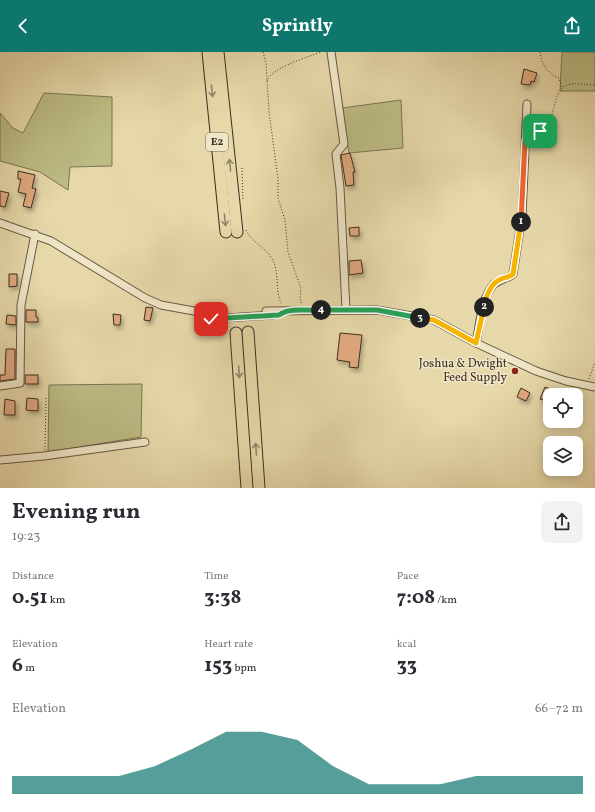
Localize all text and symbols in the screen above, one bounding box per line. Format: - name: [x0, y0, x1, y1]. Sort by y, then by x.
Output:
- text: Sprintly: [262, 14, 333, 39]
- icon: back: [12, 15, 34, 37]
- icon: share: [561, 15, 583, 37]
- one-way arrow: [208, 84, 215, 97]
- pin: [523, 114, 557, 148]
- icon: arrive: [529, 120, 551, 142]
- road number: E2: [206, 133, 228, 151]
- one-way arrow: [226, 159, 233, 172]
- pin: 1: [511, 212, 531, 232]
- one-way arrow: [221, 213, 229, 226]
- text: 1: [519, 214, 523, 229]
- pin: 2: [474, 297, 494, 317]
- text: 2: [481, 299, 487, 314]
- pin: 4: [311, 300, 331, 320]
- pin: [194, 302, 228, 336]
- text: 4: [318, 302, 324, 317]
- icon: check: [200, 308, 222, 330]
- pin: 3: [410, 308, 430, 328]
- text: 3: [417, 310, 423, 325]
- place label: Joshua & Dwight Feed Supply: [419, 356, 508, 386]
- one-way arrow: [235, 365, 242, 378]
- marker: Joshua & Dwight Feed Supply: [510, 366, 520, 376]
- map controls: [543, 388, 583, 476]
- button: locate: [543, 388, 583, 428]
- button: layers: [543, 436, 583, 476]
- one-way arrow: [253, 443, 260, 456]
- text: Evening run: [12, 497, 141, 528]
- button: share: [541, 501, 583, 543]
- text: 19:23: [12, 528, 40, 546]
- text: Distance: [12, 569, 54, 584]
- text: Time: [204, 569, 228, 584]
- text: Pace: [397, 569, 419, 584]
- text: 0.51: [12, 584, 47, 612]
- text: 3:38: [204, 584, 241, 612]
- text: 7:08: [397, 584, 435, 612]
- text: km: [47, 593, 65, 608]
- text: /km: [435, 593, 457, 608]
- text: Elevation: [12, 637, 58, 652]
- text: Heart rate: [204, 637, 253, 652]
- text: kcal: [397, 637, 416, 652]
- text: 6: [12, 652, 23, 680]
- text: 153: [204, 652, 232, 680]
- text: 33: [397, 652, 417, 680]
- text: m: [23, 661, 35, 676]
- text: bpm: [232, 661, 256, 676]
- text: Elevation: [12, 700, 66, 718]
- text: 66–72 m: [535, 700, 583, 718]

